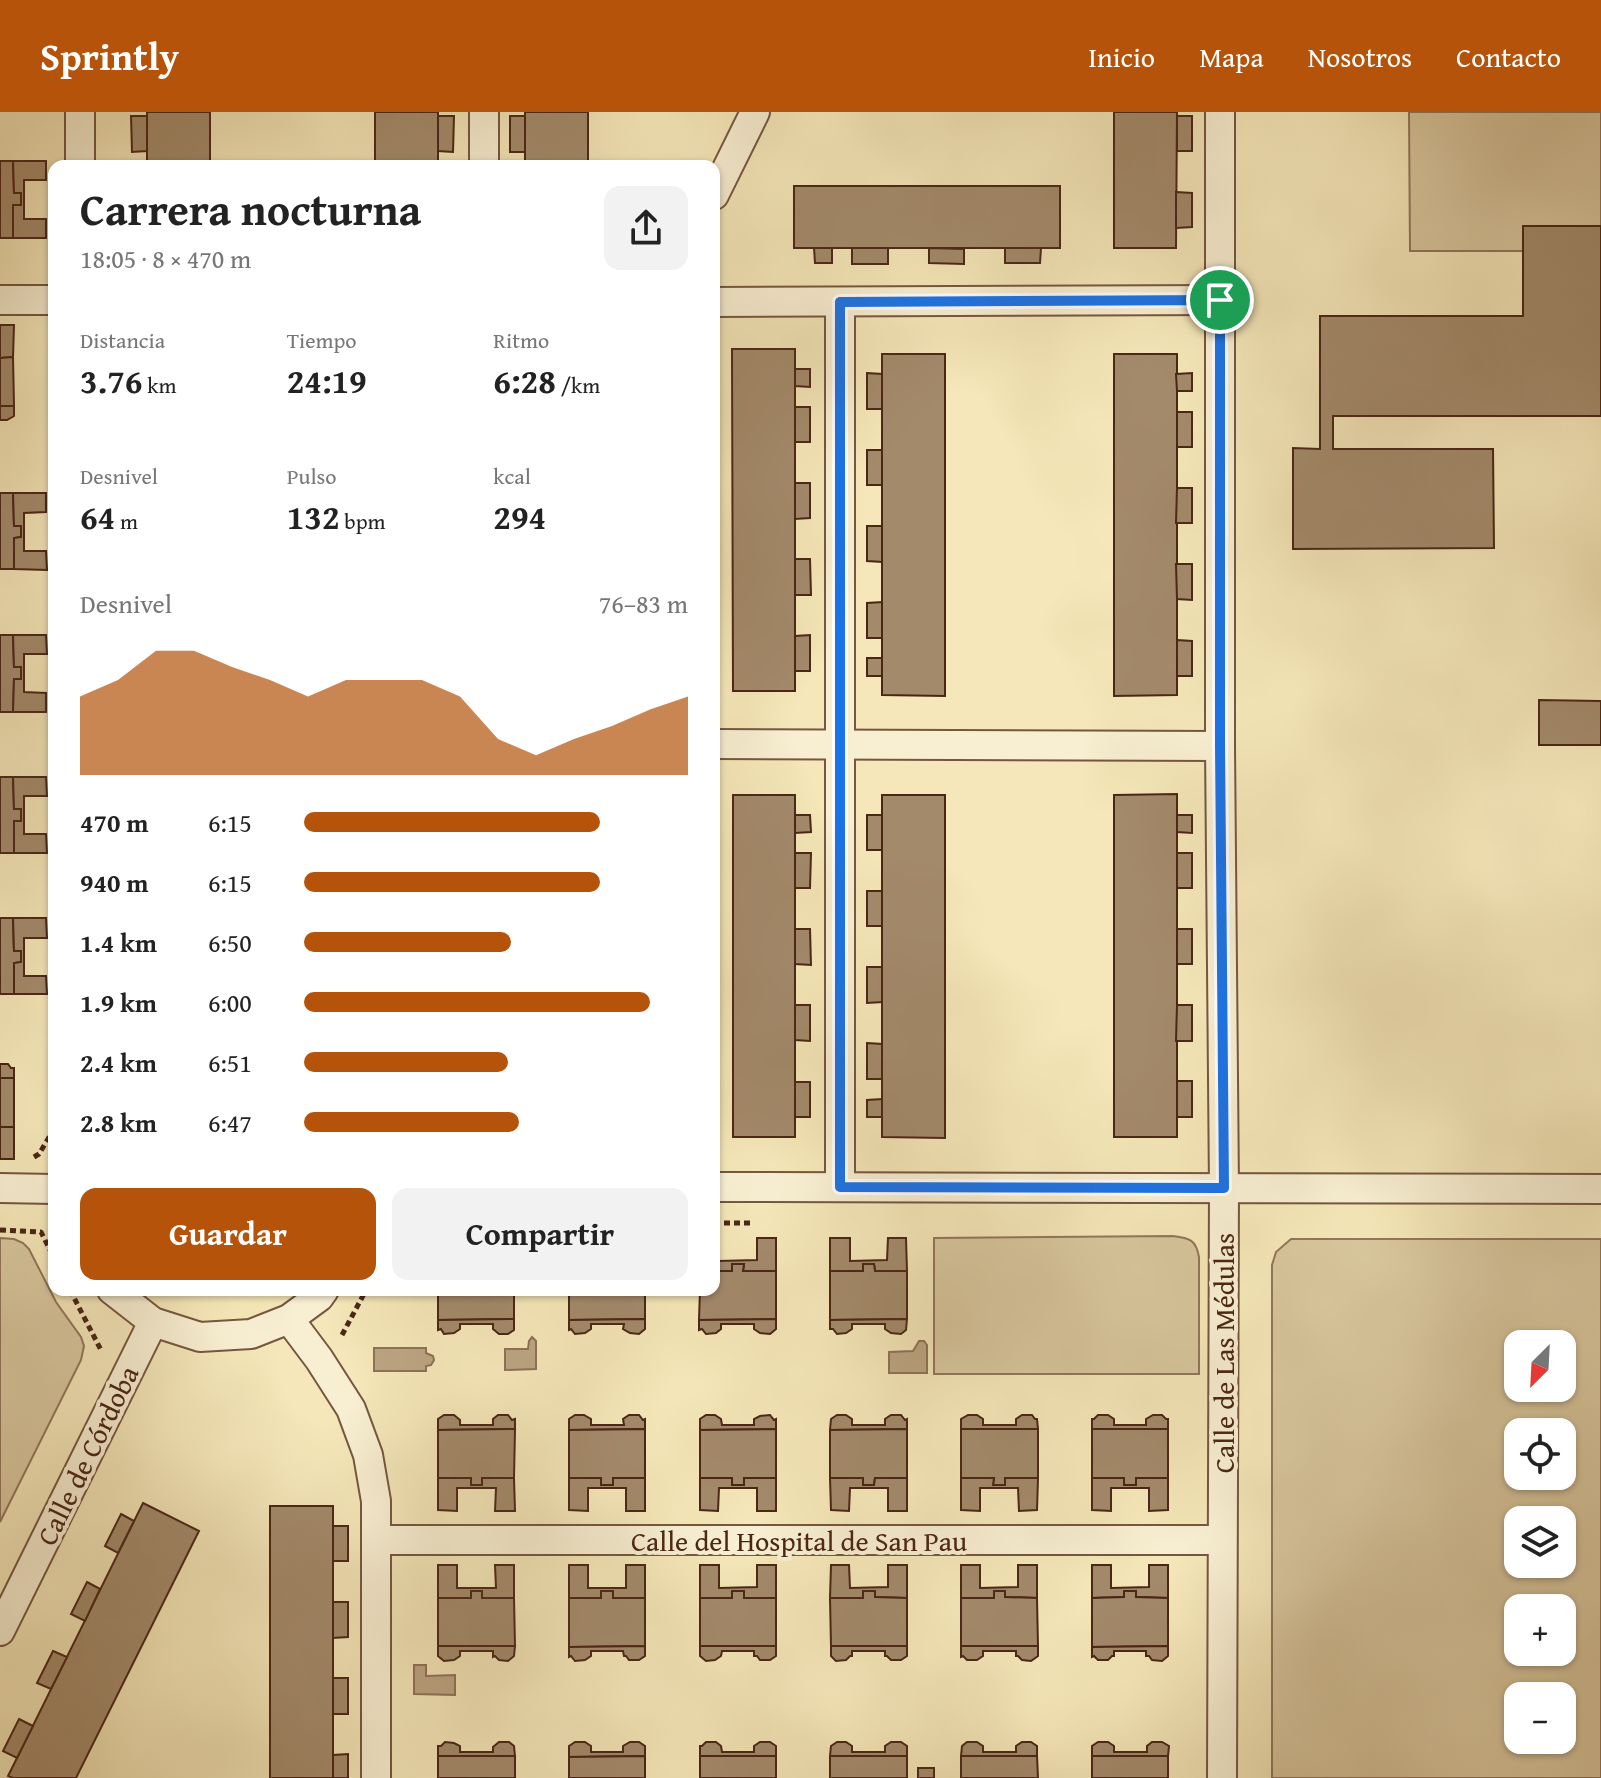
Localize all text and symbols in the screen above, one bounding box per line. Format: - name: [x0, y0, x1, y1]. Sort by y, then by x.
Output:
- text: Sprintly: [40, 28, 179, 84]
- text: Inicio: [1088, 36, 1155, 77]
- text: Mapa: [1199, 36, 1264, 77]
- text: Nosotros: [1308, 36, 1412, 77]
- text: Contacto: [1456, 36, 1561, 77]
- text: Carrera nocturna: [80, 177, 421, 241]
- button: share: [604, 186, 688, 270]
- text: 18:05 · 8 × 470 m: [80, 239, 251, 278]
- pin: [1186, 266, 1254, 334]
- icon: arrive: [1198, 278, 1242, 322]
- text: Distancia: [80, 324, 165, 356]
- text: Tiempo: [287, 324, 357, 356]
- text: Ritmo: [493, 324, 549, 356]
- text: 3.76: [80, 356, 142, 405]
- text: 24:19: [287, 356, 367, 405]
- text: 6:28: [493, 356, 556, 405]
- text: km: [142, 369, 176, 401]
- text: /km: [556, 369, 600, 401]
- text: Desnivel: [80, 460, 158, 492]
- text: Pulso: [287, 460, 337, 492]
- text: kcal: [493, 460, 531, 492]
- text: 64: [80, 492, 115, 541]
- text: 132: [287, 492, 340, 541]
- text: 294: [493, 492, 546, 541]
- text: m: [115, 505, 138, 537]
- text: bpm: [340, 505, 386, 537]
- text: Desnivel: [80, 584, 172, 623]
- text: 76–83 m: [599, 584, 688, 623]
- text: 470 m: [80, 803, 148, 842]
- text: 6:15: [208, 803, 252, 842]
- text: 940 m: [80, 863, 148, 902]
- text: 6:15: [208, 863, 252, 902]
- text: 1.4 km: [80, 923, 157, 962]
- text: 6:50: [208, 923, 252, 962]
- text: 1.9 km: [80, 983, 157, 1022]
- text: 6:00: [208, 983, 252, 1022]
- text: 2.4 km: [80, 1043, 157, 1082]
- text: 6:51: [208, 1043, 252, 1082]
- text: 2.8 km: [80, 1103, 157, 1142]
- text: 6:47: [208, 1103, 252, 1142]
- button: Guardar: [80, 1188, 376, 1280]
- button: Compartir: [392, 1188, 688, 1280]
- street label: Calle de Las Médulas: [1203, 1233, 1244, 1473]
- north arrow: [1504, 1330, 1576, 1402]
- map controls: [1504, 1330, 1576, 1754]
- street label: Calle de Córdoba: [26, 1357, 149, 1552]
- button: locate: [1504, 1418, 1576, 1490]
- button: layers: [1504, 1506, 1576, 1578]
- street label: Calle del Hospital de San Pau: [631, 1520, 967, 1561]
- button: +: [1504, 1594, 1576, 1666]
- button: −: [1504, 1682, 1576, 1754]

